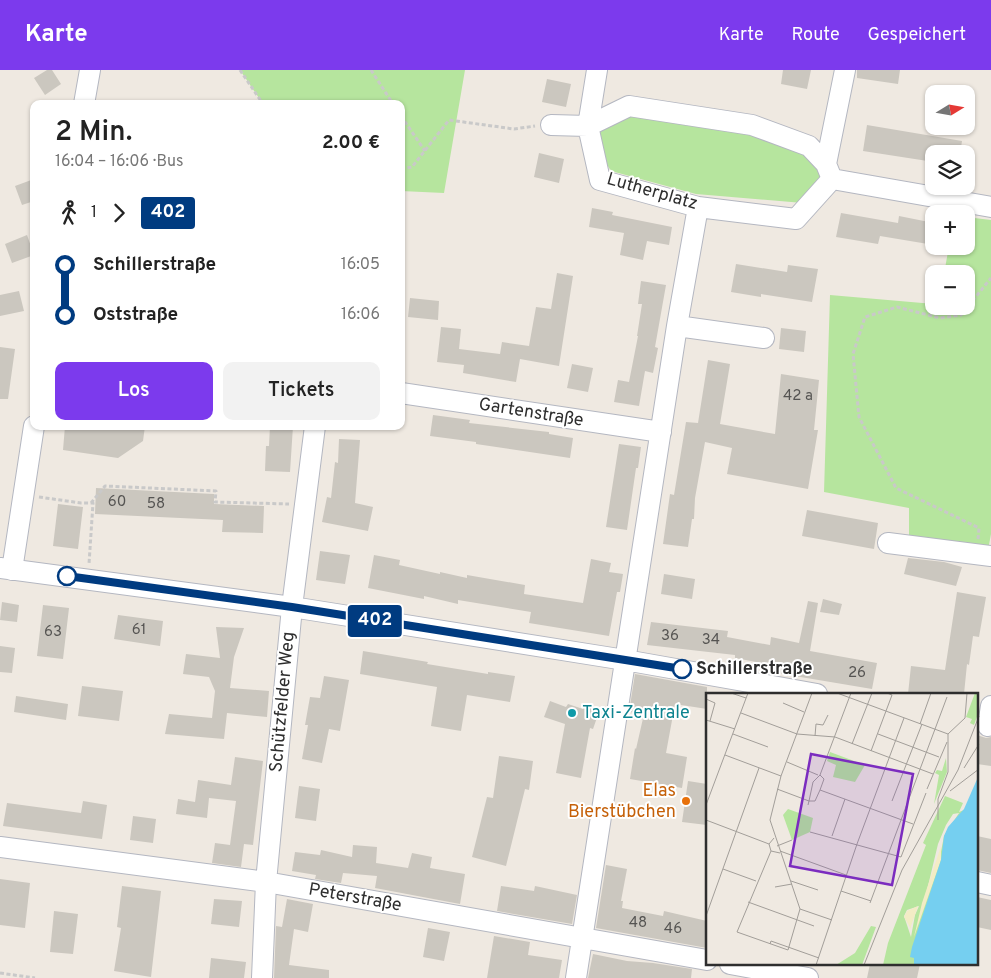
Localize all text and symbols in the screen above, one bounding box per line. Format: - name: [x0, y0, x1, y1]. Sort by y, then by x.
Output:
- text: Karte: [25, 20, 88, 50]
- text: Karte: [719, 24, 764, 47]
- text: Route: [792, 24, 840, 47]
- text: Gespeichert: [868, 24, 966, 47]
- north arrow: [925, 85, 975, 135]
- map controls: [925, 85, 975, 315]
- text: 2 Min.: [55, 115, 132, 151]
- text: 2.00 €: [322, 131, 380, 155]
- button: layers: [925, 145, 975, 195]
- text: 16:04 – 16:06 · Bus: [55, 152, 183, 172]
- street label: Lutherplatz: [604, 168, 700, 216]
- icon: walk: [55, 199, 83, 227]
- icon: forward: [105, 199, 133, 227]
- text: 402: [151, 201, 185, 224]
- text: 1: [91, 203, 97, 223]
- button: +: [925, 205, 975, 255]
- text: Schillerstraße: [93, 253, 216, 277]
- text: 16:05: [341, 255, 380, 275]
- button: −: [925, 265, 975, 315]
- text: Oststraße: [93, 303, 178, 327]
- text: 16:06: [341, 305, 380, 325]
- button: Los: [55, 362, 213, 420]
- button: Tickets: [223, 362, 380, 420]
- house number: 42 a: [783, 387, 813, 406]
- street label: Gartenstraße: [477, 393, 585, 433]
- house number: 60: [108, 493, 126, 512]
- house number: 58: [147, 495, 165, 514]
- unlabelled marker: [57, 566, 77, 586]
- line badge: 402: [346, 605, 404, 637]
- text: 402: [358, 609, 392, 632]
- house number: 61: [132, 621, 146, 640]
- house number: 63: [44, 623, 62, 642]
- house number: 36: [661, 627, 679, 646]
- street label: Schützfelder Weg: [265, 631, 301, 773]
- house number: 34: [702, 631, 720, 650]
- place label: Schillerstraße: [696, 658, 813, 681]
- marker: Schillerstraße: [672, 659, 692, 679]
- house number: 26: [848, 664, 866, 683]
- inset map: [706, 693, 978, 966]
- place label: Taxi-Zentrale: [582, 702, 690, 725]
- marker: Taxi-Zentrale: [566, 707, 578, 719]
- place label: Elas Bierstübchen: [568, 780, 676, 824]
- marker: Elas Bierstübchen: [680, 795, 692, 807]
- street label: Peterstraße: [307, 878, 403, 918]
- house number: 48: [629, 914, 647, 933]
- house number: 46: [664, 920, 682, 939]

